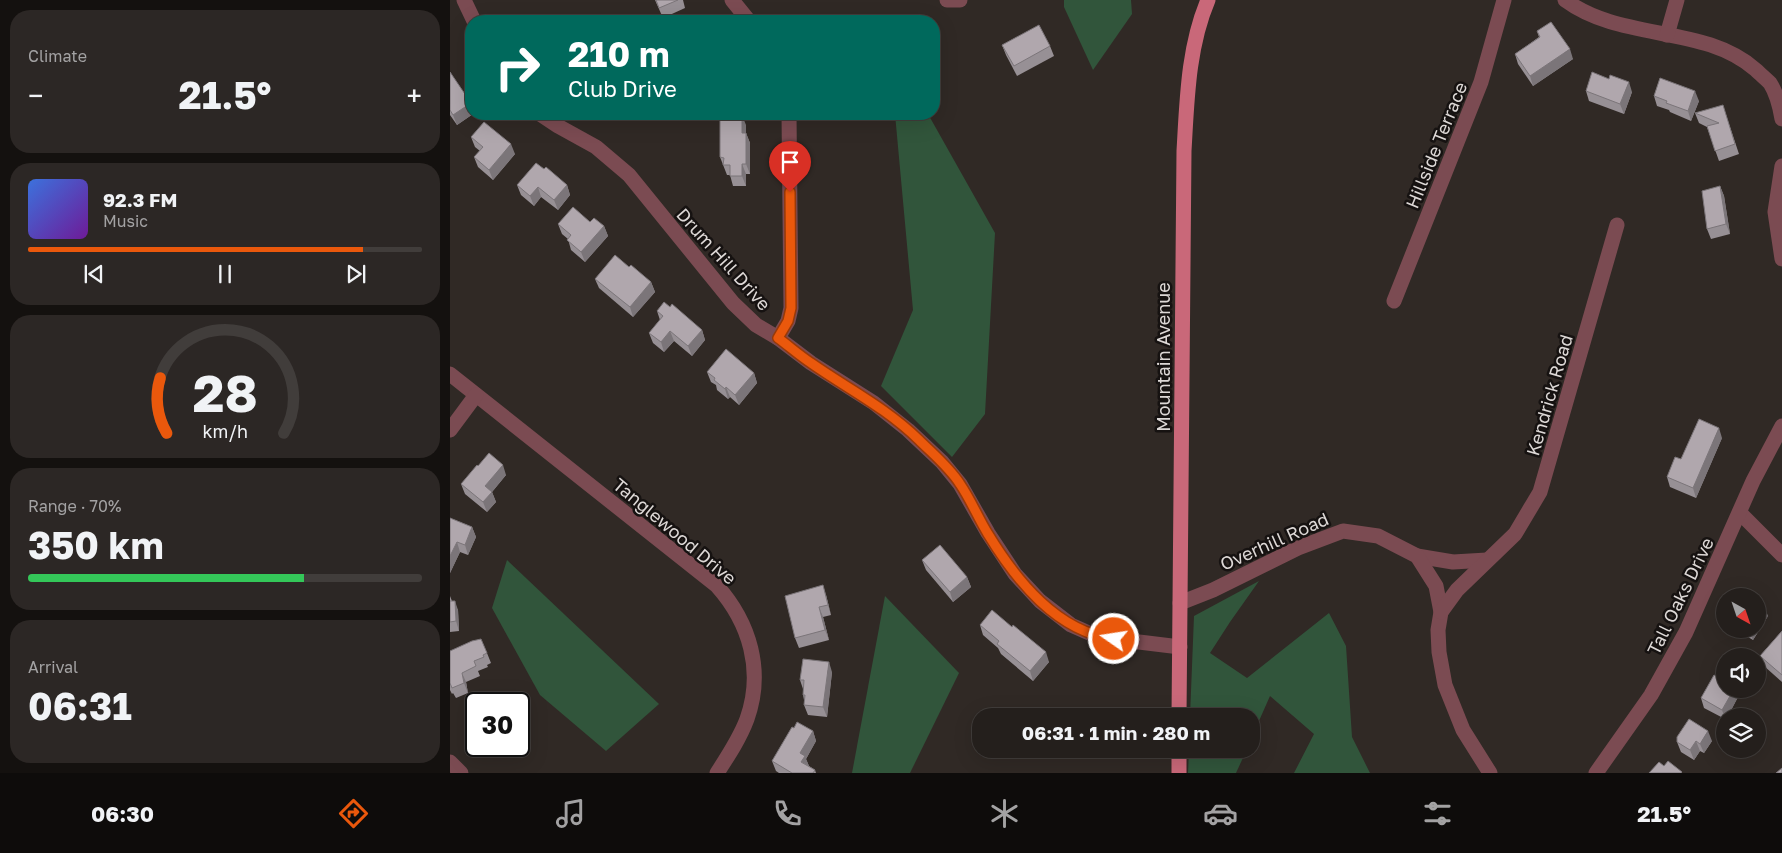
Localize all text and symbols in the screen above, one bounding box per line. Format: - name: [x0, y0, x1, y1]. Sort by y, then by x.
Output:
- text: 210 m: [568, 33, 670, 75]
- icon: right: [485, 35, 550, 100]
- text: Climate: [28, 46, 87, 66]
- text: 21.5°: [179, 72, 271, 117]
- text: Club Drive: [568, 75, 677, 102]
- street label: Hillside Terrace: [1401, 78, 1471, 212]
- text: −: [28, 79, 43, 112]
- text: +: [407, 79, 422, 112]
- pin: [769, 141, 811, 192]
- icon: arrive: [776, 148, 804, 176]
- text: 92.3 FM: [103, 188, 177, 211]
- street label: Drum Hill Drive: [672, 203, 776, 315]
- text: Music: [103, 211, 148, 231]
- icon: previous: [80, 260, 108, 288]
- icon: pause: [211, 260, 239, 288]
- icon: next: [342, 260, 370, 288]
- street label: Mountain Avenue: [1152, 282, 1174, 432]
- street label: Kendrick Road: [1521, 332, 1577, 458]
- text: 28: [192, 361, 258, 423]
- text: km/h: [202, 420, 248, 442]
- street label: Tanglewood Drive: [609, 473, 741, 589]
- text: Range · 70%: [28, 496, 121, 516]
- street label: Overhill Road: [1216, 507, 1332, 575]
- text: 350 km: [28, 522, 164, 567]
- street label: Tall Oaks Drive: [1642, 534, 1718, 658]
- north arrow: [1716, 588, 1766, 638]
- map controls: [1716, 588, 1766, 758]
- position arrow: [1087, 612, 1139, 664]
- button: sound: [1716, 648, 1766, 698]
- text: Arrival: [28, 657, 78, 677]
- text: 06:31: [28, 683, 132, 728]
- speed limit sign: 30: [465, 692, 530, 757]
- button: layers: [1716, 708, 1766, 758]
- text: 06:31 · 1 min · 280 m: [1022, 721, 1210, 744]
- icon: directions: [336, 796, 371, 831]
- icon: music: [553, 796, 588, 831]
- icon: phone: [770, 796, 805, 831]
- icon: climate: [987, 796, 1022, 831]
- icon: car: [1203, 796, 1238, 831]
- icon: filters: [1420, 796, 1455, 831]
- text: 06:30: [91, 800, 154, 827]
- text: 21.5°: [1637, 800, 1691, 827]

